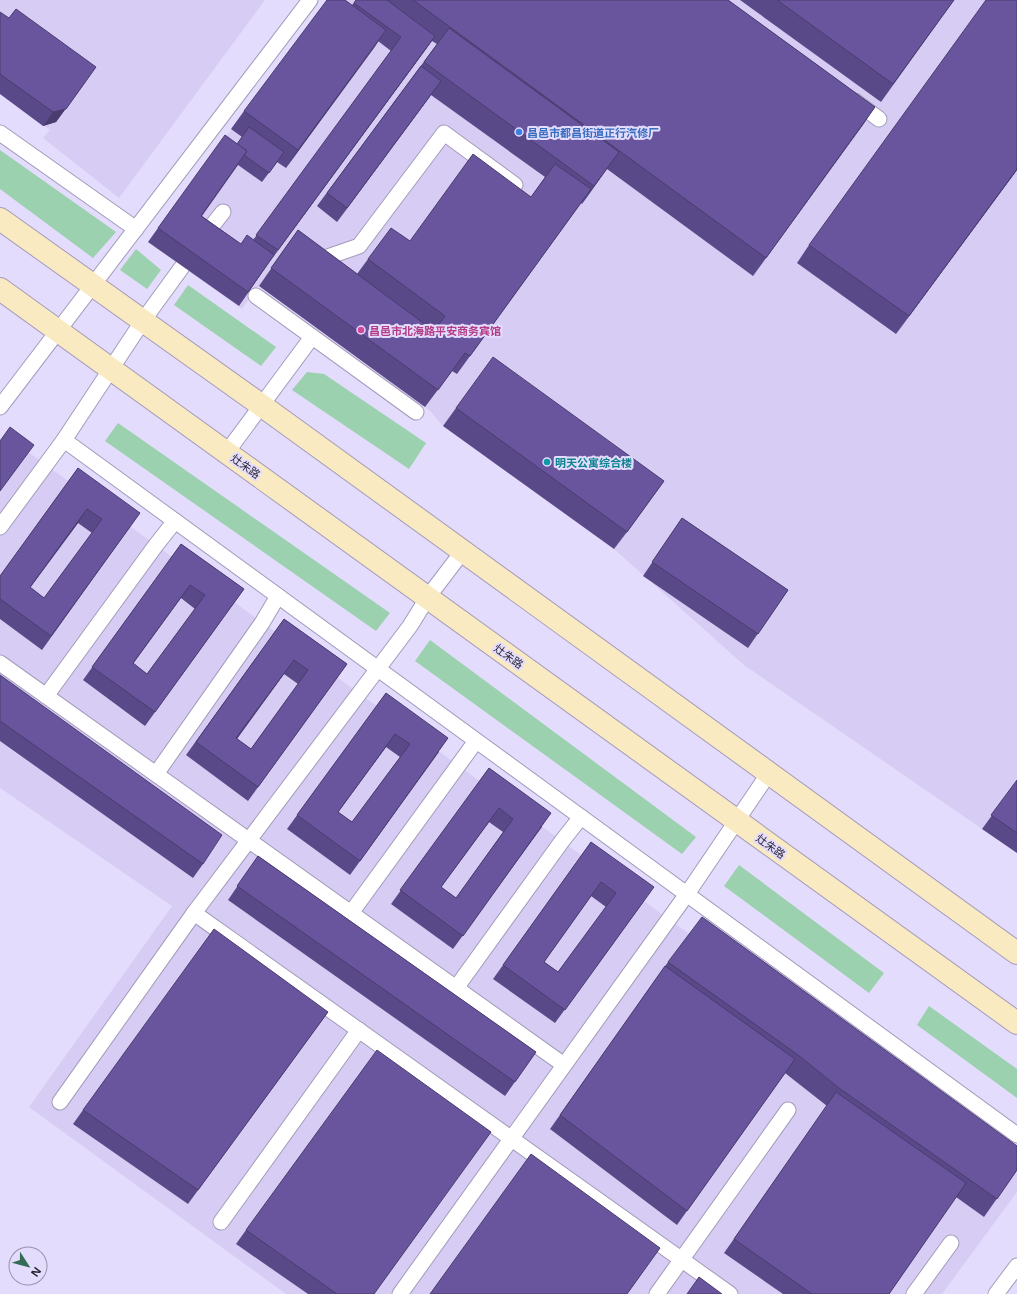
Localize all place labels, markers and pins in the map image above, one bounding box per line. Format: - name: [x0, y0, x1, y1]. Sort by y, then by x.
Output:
- place label: 昌邑市都昌街道正行汽修厂: [527, 125, 659, 140]
- marker: 昌邑市都昌街道正行汽修厂: [514, 127, 524, 137]
- place label: 昌邑市北海路平安商务宾馆: [369, 323, 501, 338]
- marker: 昌邑市北海路平安商务宾馆: [356, 325, 366, 335]
- place label: 明天公寓综合楼: [555, 455, 632, 470]
- marker: 明天公寓综合楼: [542, 457, 552, 467]

